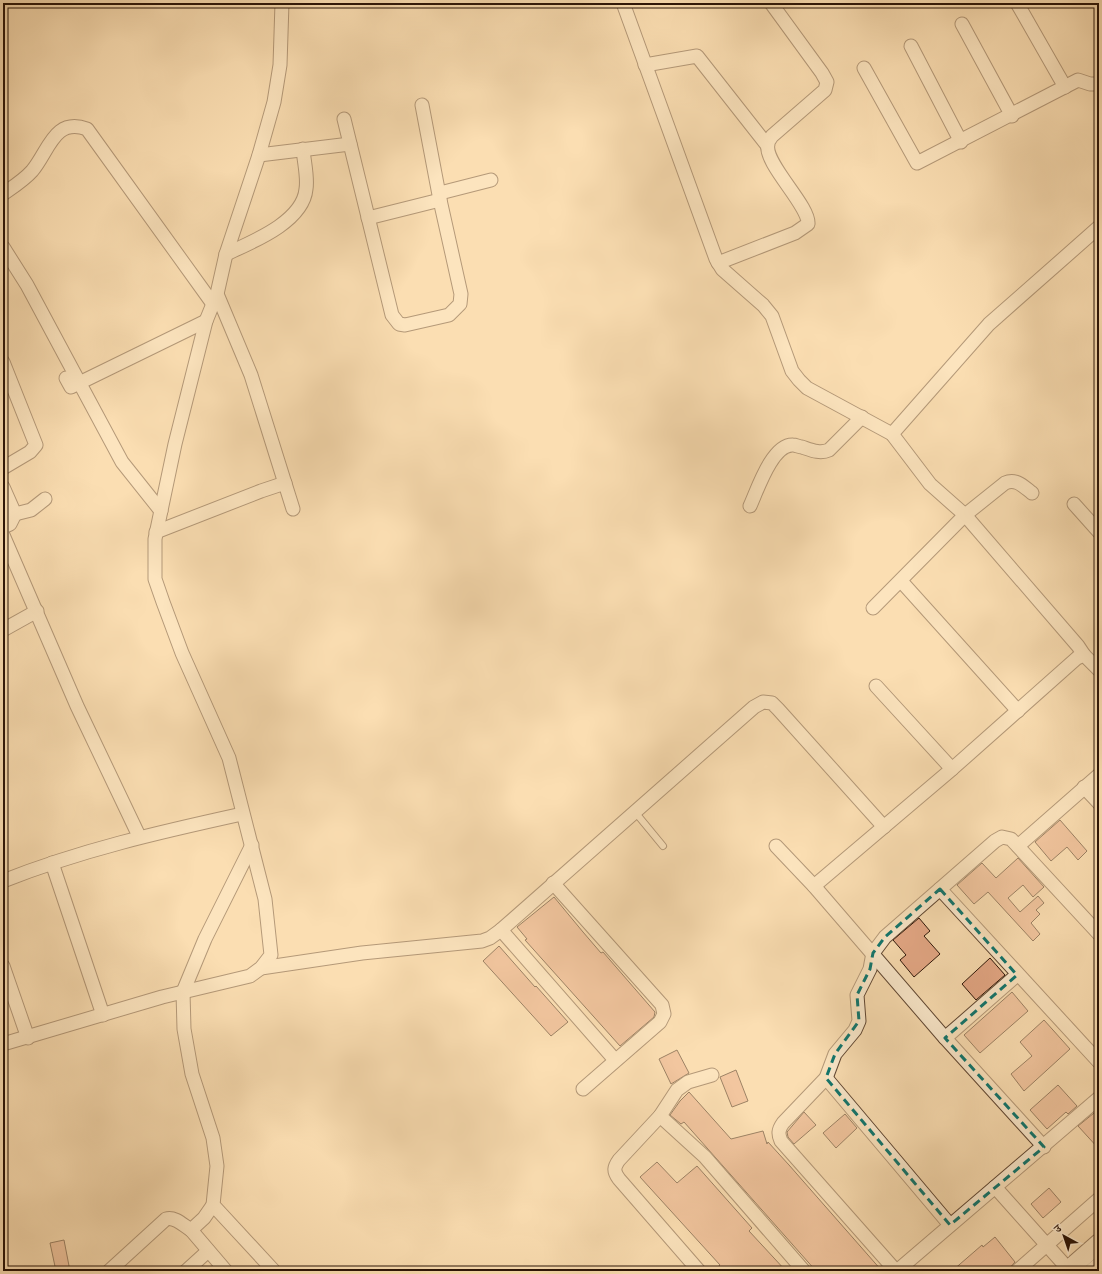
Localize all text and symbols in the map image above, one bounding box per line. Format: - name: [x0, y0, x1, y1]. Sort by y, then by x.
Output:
- north arrow: [1044, 1216, 1084, 1256]
- text: उ: [1051, 1221, 1066, 1237]

